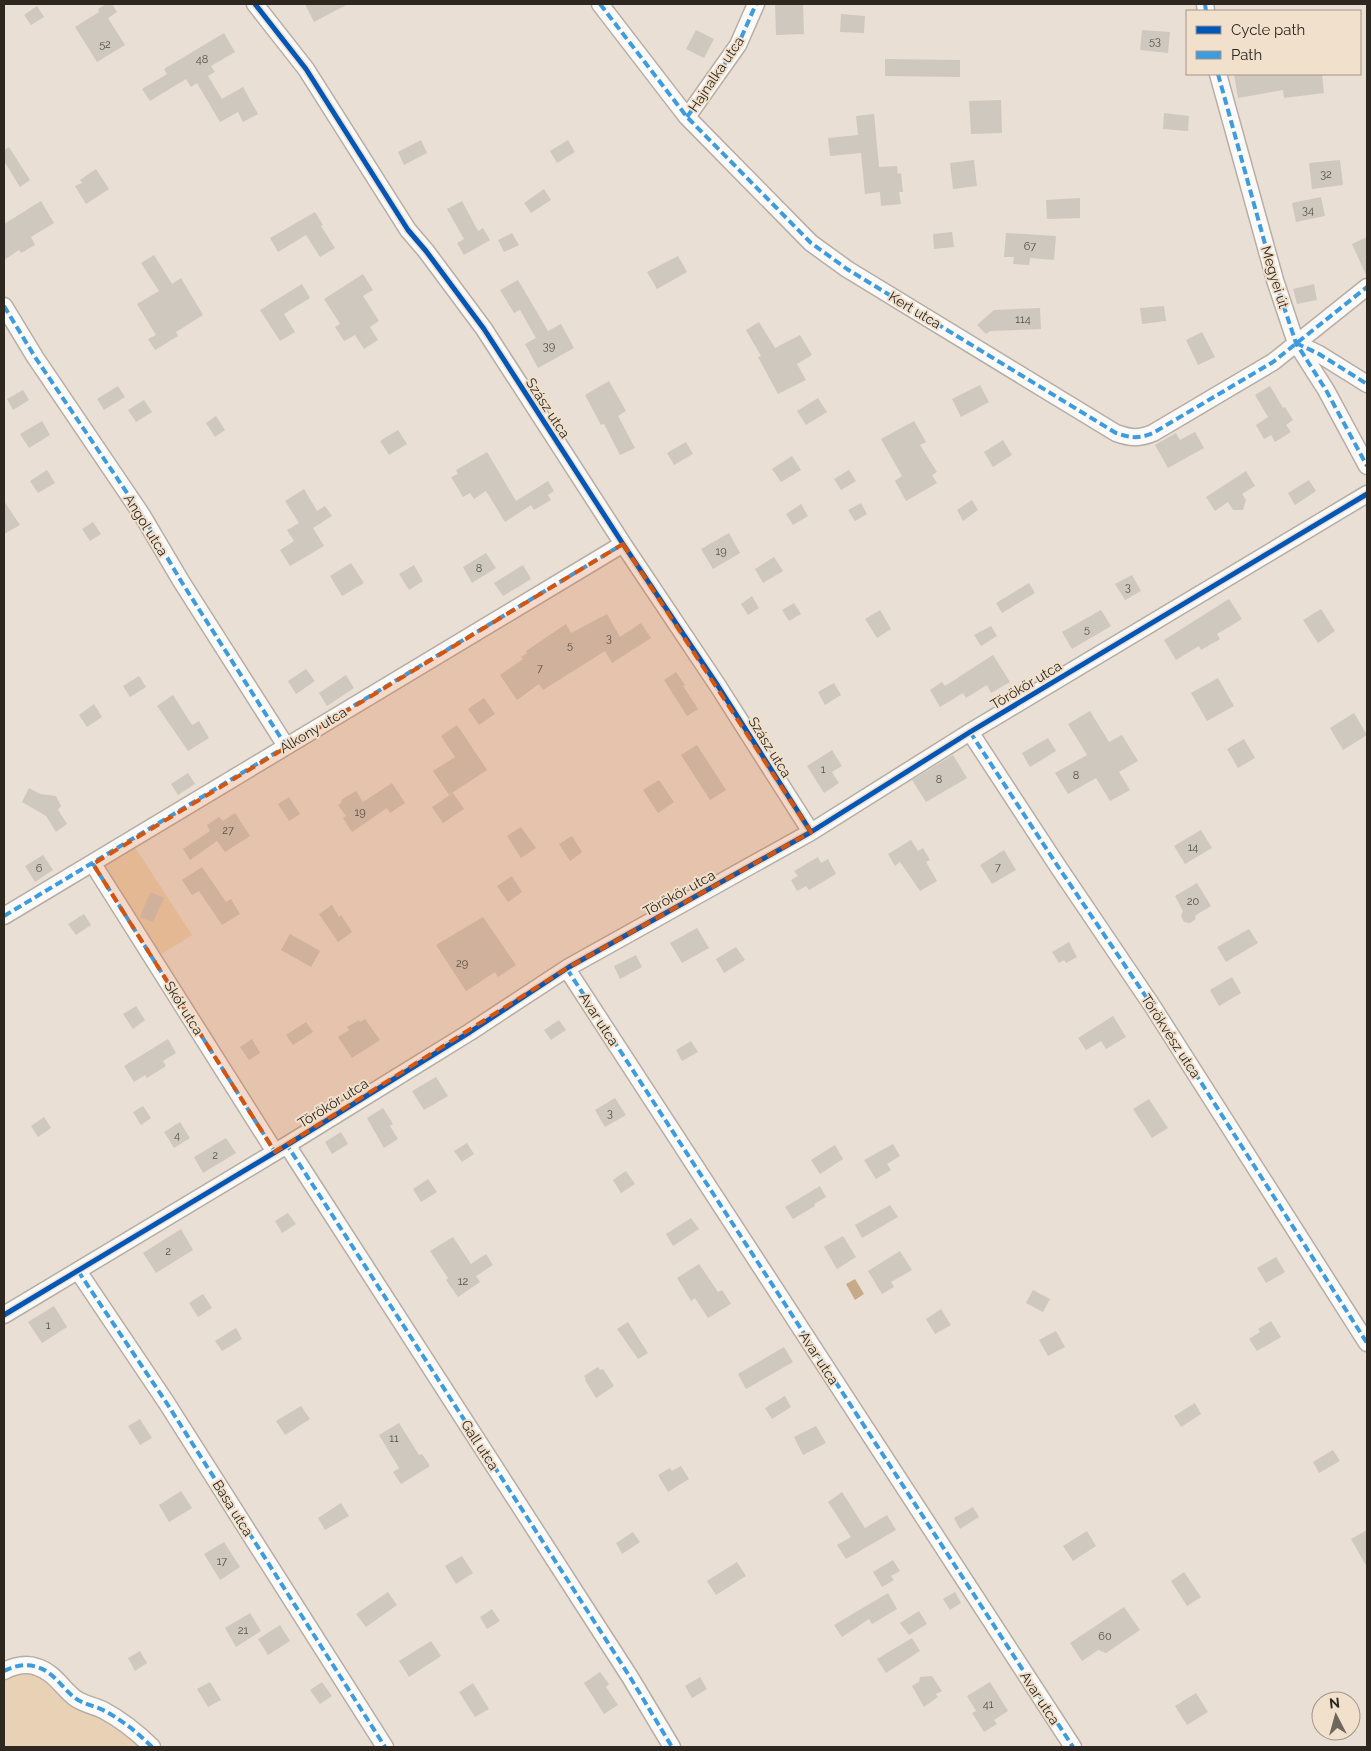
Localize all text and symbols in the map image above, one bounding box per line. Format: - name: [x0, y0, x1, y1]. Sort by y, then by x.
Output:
- legend: [1186, 10, 1361, 75]
- text: Cycle path: [1231, 21, 1305, 39]
- street label: Hajnalka utca: [685, 33, 747, 115]
- house number: 53: [1149, 35, 1161, 48]
- house number: 52: [99, 38, 111, 51]
- text: Path: [1231, 46, 1262, 64]
- house number: 48: [196, 53, 208, 66]
- house number: 32: [1320, 168, 1332, 181]
- house number: 34: [1302, 204, 1314, 217]
- house number: 67: [1024, 240, 1036, 253]
- street label: Megyei út: [1258, 244, 1292, 310]
- street label: Kert utca: [886, 288, 944, 332]
- house number: 114: [1015, 313, 1031, 326]
- house number: 39: [543, 340, 555, 353]
- street label: Szász utca: [523, 375, 573, 441]
- street label: Angol utca: [121, 491, 171, 559]
- house number: 19: [715, 545, 727, 558]
- house number: 8: [476, 562, 482, 575]
- house number: 3: [1125, 581, 1131, 594]
- house number: 5: [1084, 623, 1090, 636]
- house number: 3: [606, 632, 612, 645]
- house number: 5: [567, 639, 573, 652]
- street label: Törökőr utca: [988, 658, 1064, 712]
- house number: 7: [537, 662, 543, 675]
- street label: Alkony utca: [276, 704, 350, 756]
- street label: Szász utca: [745, 714, 795, 780]
- house number: 1: [821, 763, 826, 776]
- house number: 8: [1073, 769, 1079, 782]
- house number: 8: [936, 773, 942, 786]
- house number: 19: [354, 806, 366, 819]
- house number: 27: [222, 824, 234, 837]
- house number: 14: [1188, 841, 1198, 854]
- house number: 7: [995, 861, 1001, 874]
- house number: 6: [36, 862, 43, 875]
- street label: Törökőr utca: [640, 867, 718, 919]
- house number: 20: [1187, 895, 1199, 908]
- house number: 29: [456, 957, 468, 970]
- street label: Skót utca: [161, 978, 207, 1038]
- street label: Avar utca: [576, 989, 622, 1049]
- street label: Törökvész utca: [1138, 991, 1204, 1081]
- street label: Törökőr utca: [295, 1075, 371, 1131]
- house number: 3: [607, 1107, 613, 1120]
- house number: 4: [174, 1129, 180, 1142]
- house number: 2: [212, 1149, 218, 1162]
- house number: 2: [165, 1245, 171, 1258]
- house number: 12: [458, 1275, 468, 1288]
- house number: 1: [46, 1319, 51, 1332]
- street label: Avar utca: [796, 1328, 842, 1388]
- street label: Gall utca: [458, 1417, 502, 1473]
- house number: 11: [389, 1432, 399, 1445]
- street label: Basa utca: [209, 1477, 257, 1539]
- house number: 17: [217, 1555, 227, 1568]
- house number: 21: [238, 1624, 249, 1637]
- house number: 60: [1098, 1630, 1112, 1643]
- street label: Avar utca: [1017, 1668, 1063, 1728]
- north arrow: [1311, 1691, 1361, 1741]
- text: N: [1328, 1695, 1341, 1712]
- house number: 41: [983, 1698, 994, 1711]

